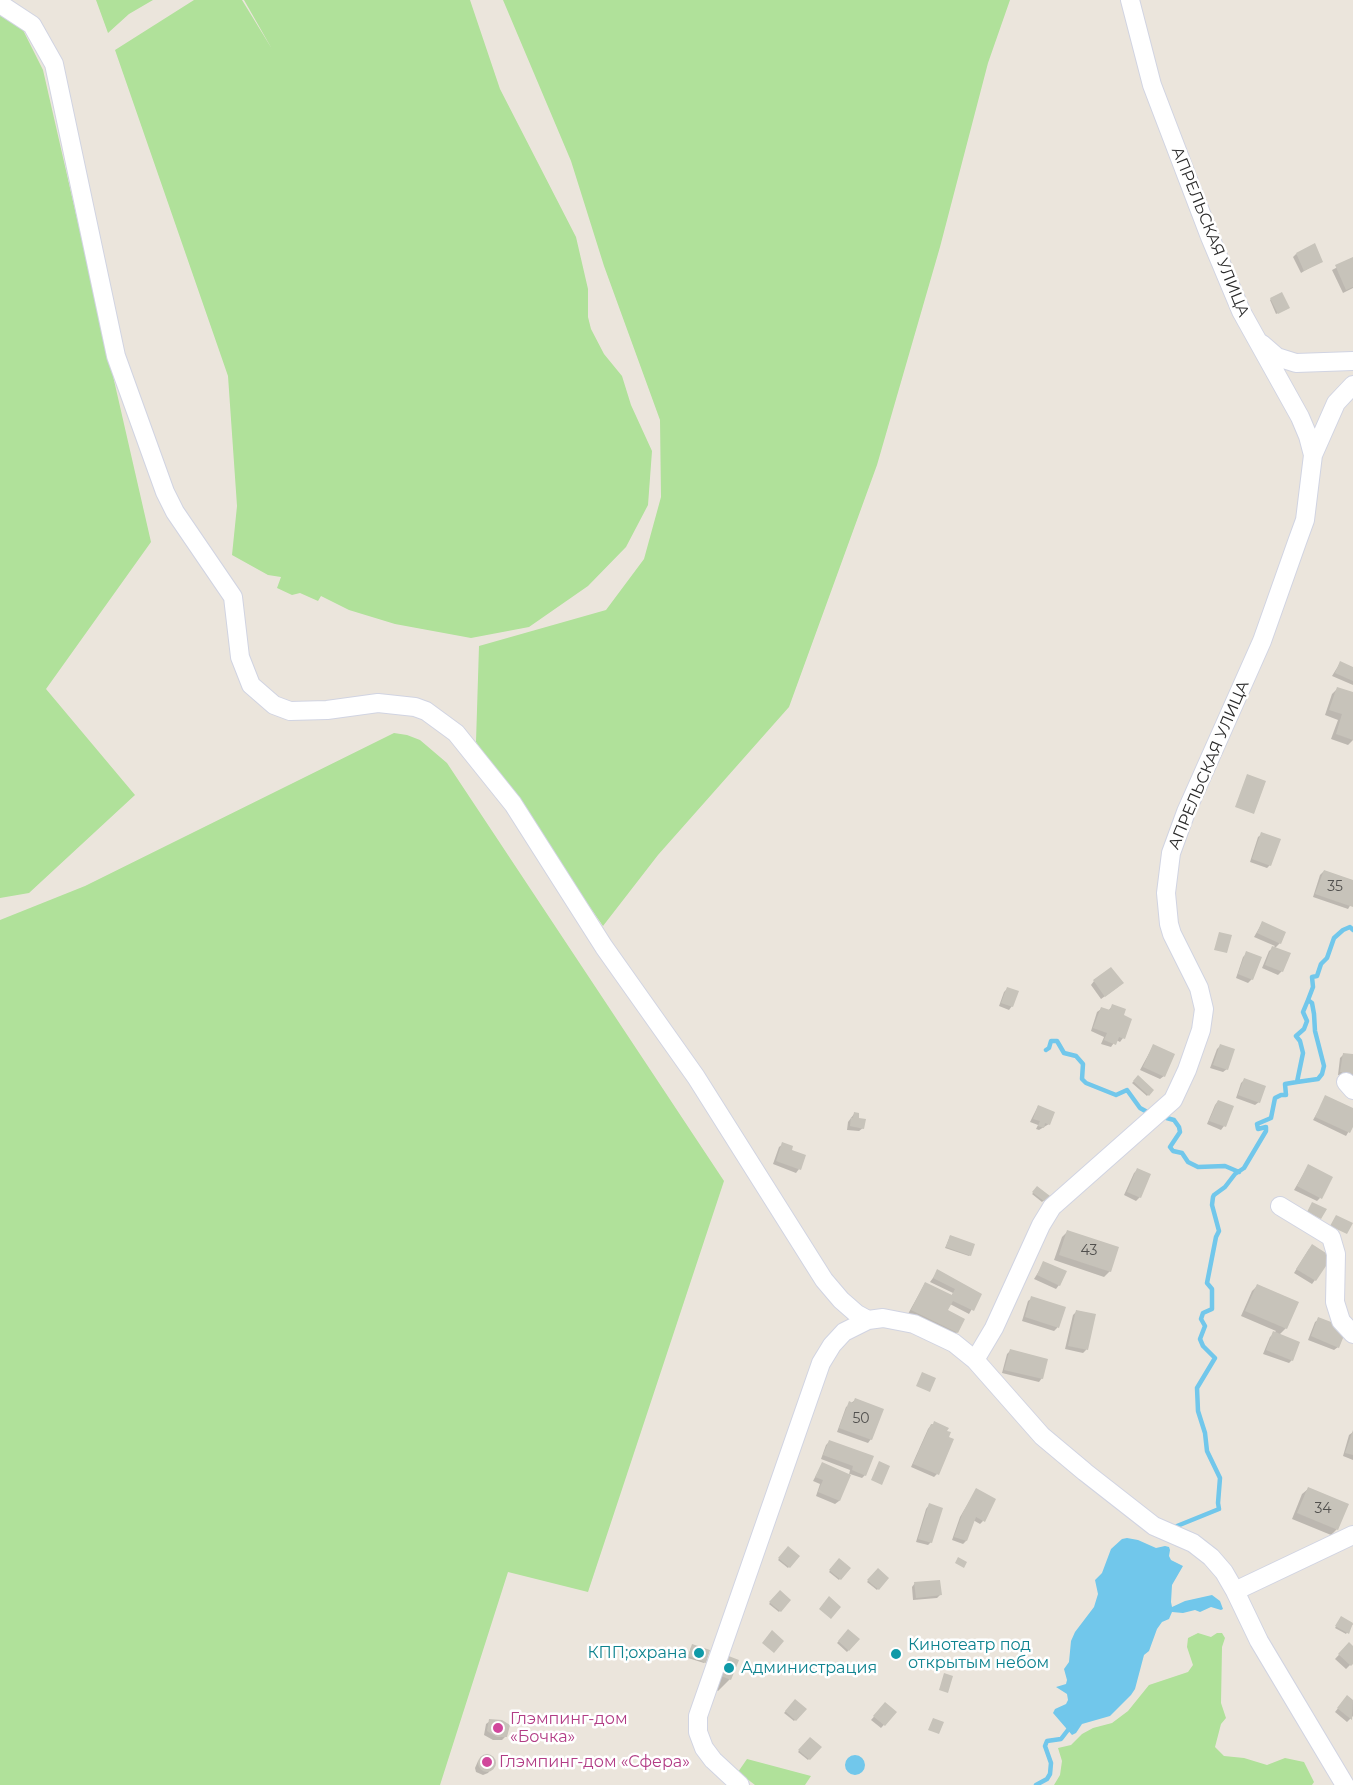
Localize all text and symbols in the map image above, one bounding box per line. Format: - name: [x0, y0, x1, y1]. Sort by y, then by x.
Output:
- street label: АПРЕЛЬСКАЯ УЛИЦА: [1167, 144, 1253, 320]
- street label: АПРЕЛЬСКАЯ УЛИЦА: [1165, 678, 1253, 852]
- house number: 35: [1327, 879, 1343, 895]
- house number: 43: [1081, 1243, 1097, 1259]
- house number: 50: [852, 1411, 870, 1427]
- house number: 34: [1314, 1501, 1332, 1517]
- place label: Кинотеатр под открытым небом: [908, 1635, 1049, 1673]
- place label: КПП;охрана: [588, 1643, 687, 1663]
- marker: КПП;охрана: [692, 1646, 706, 1660]
- marker: Кинотеатр под открытым небом: [889, 1647, 903, 1661]
- place label: Администрация: [741, 1658, 877, 1678]
- marker: Администрация: [722, 1661, 736, 1675]
- place label: Глэмпинг-дом «Бочка»: [510, 1709, 628, 1747]
- marker: Глэмпинг-дом «Бочка»: [491, 1721, 505, 1735]
- place label: Глэмпинг-дом «Сфера»: [499, 1752, 690, 1772]
- marker: Глэмпинг-дом «Сфера»: [480, 1755, 494, 1769]

